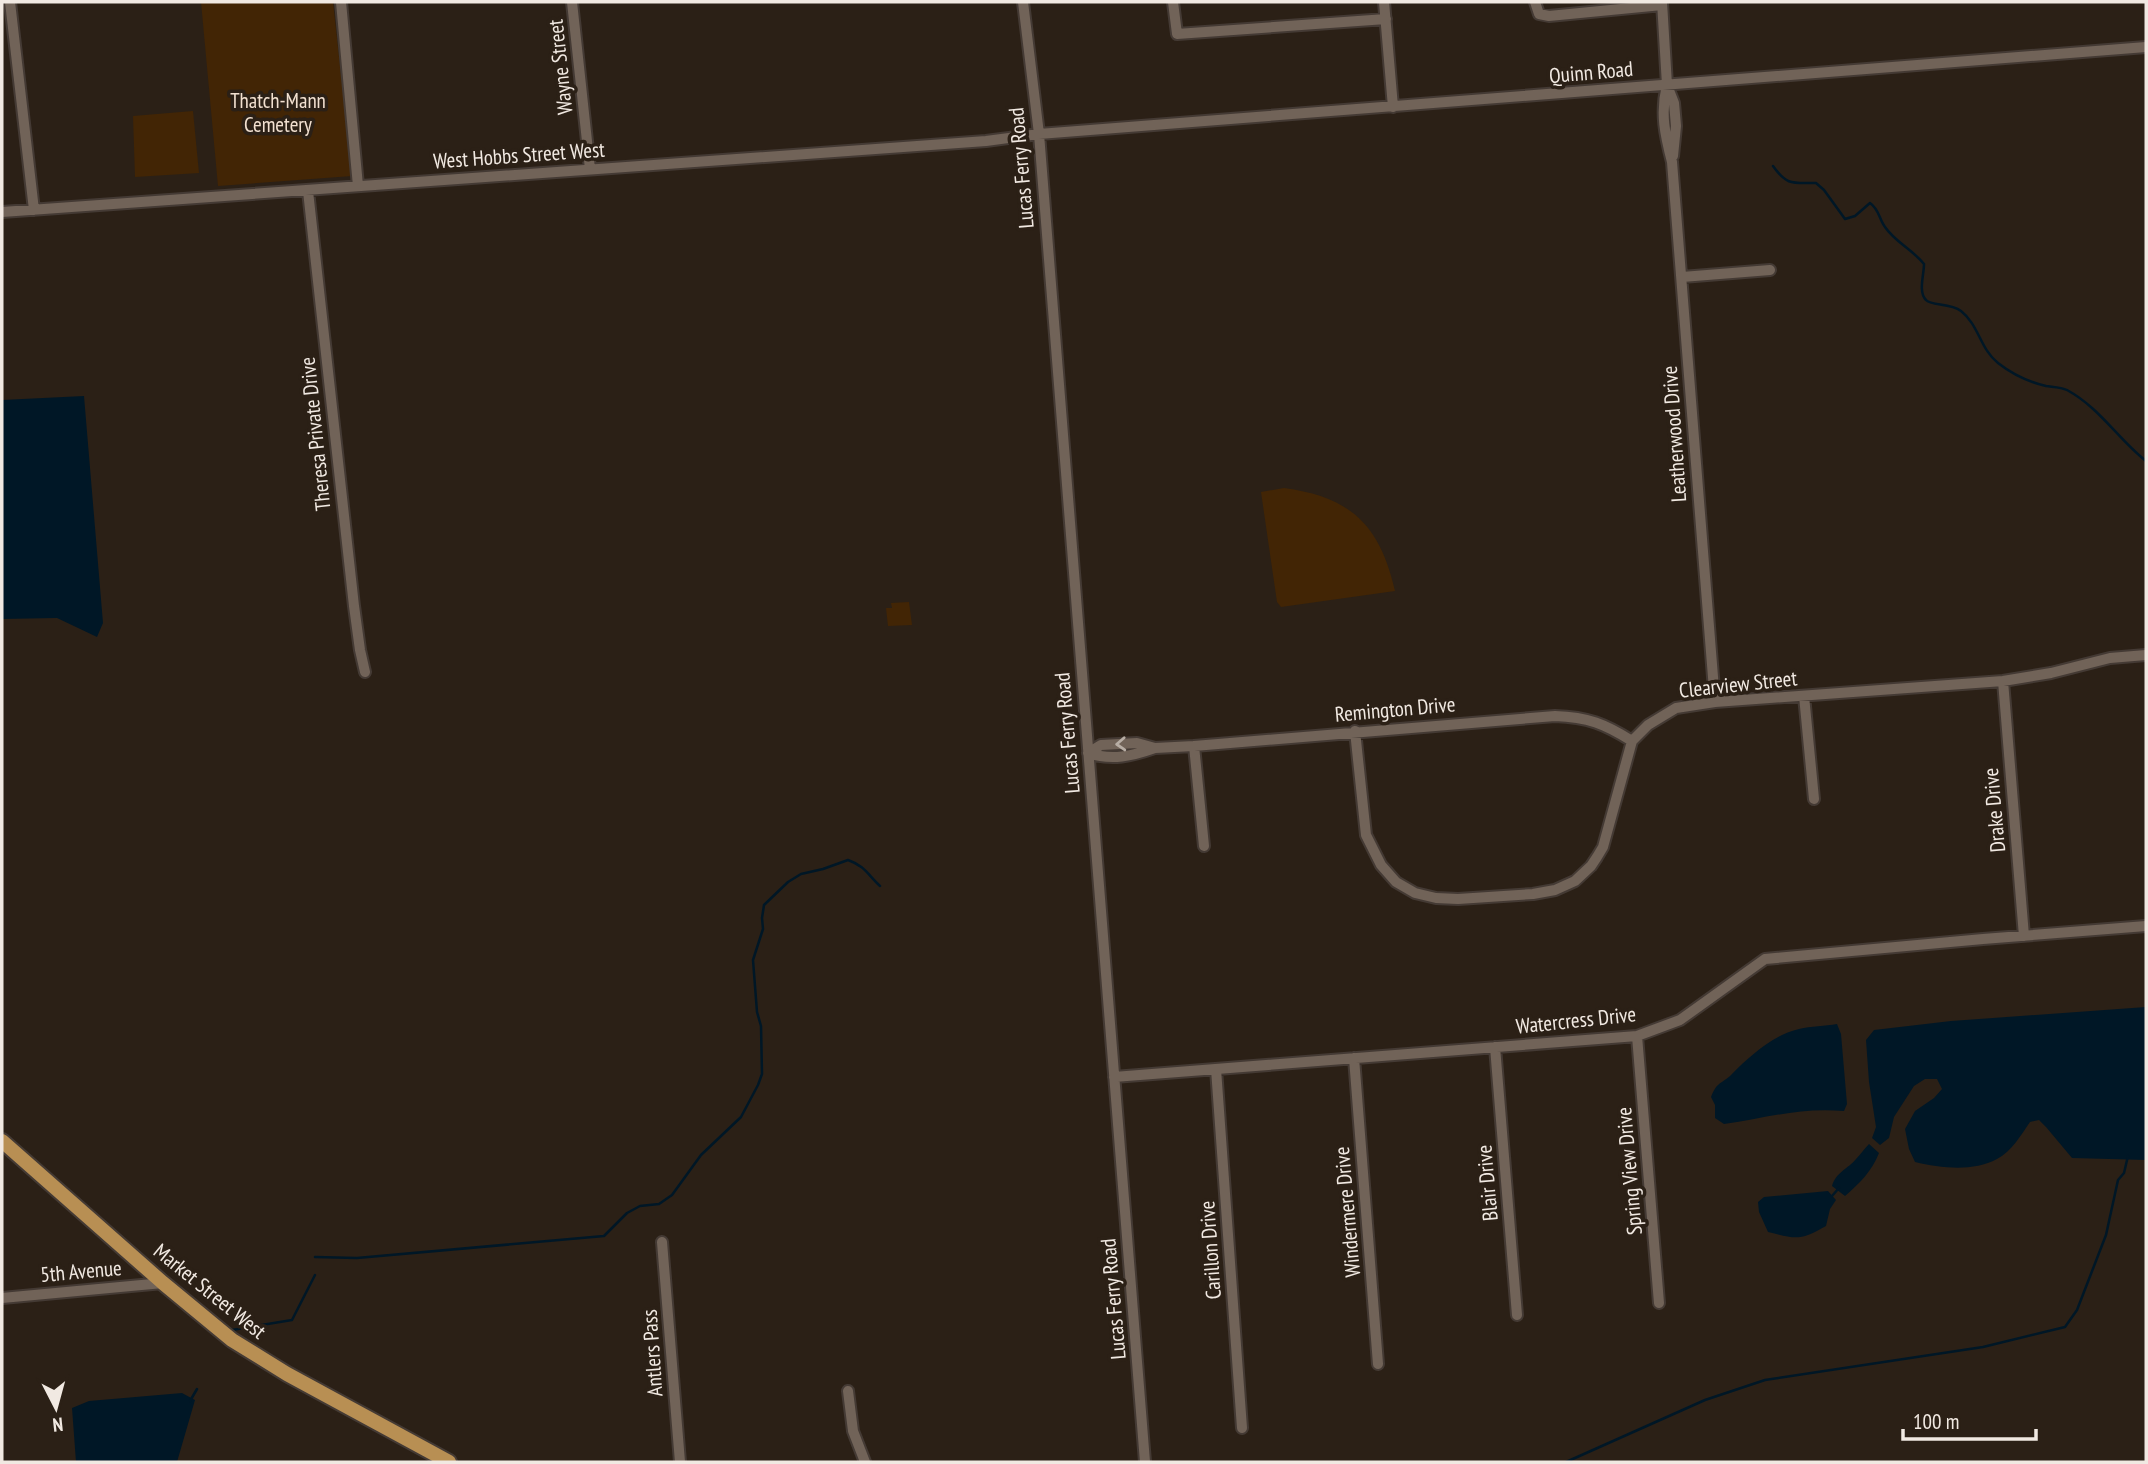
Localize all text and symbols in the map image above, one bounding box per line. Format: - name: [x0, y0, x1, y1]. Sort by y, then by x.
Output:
- street label: Wayne Street: [542, 18, 578, 116]
- street label: Quinn Road: [1548, 55, 1634, 89]
- park label: Thatch-Mann Cemetery: [230, 87, 326, 138]
- street label: Lucas Ferry Road: [1002, 106, 1040, 230]
- street label: West Hobbs Street West: [432, 136, 606, 174]
- street label: Theresa Private Drive: [294, 356, 336, 512]
- street label: Leatherwood Drive: [1656, 365, 1692, 503]
- street label: Clearview Street: [1678, 664, 1799, 704]
- street label: Lucas Ferry Road: [1048, 671, 1086, 795]
- street label: Remington Drive: [1334, 690, 1456, 728]
- one-way arrow: [1115, 736, 1126, 751]
- street label: Drake Drive: [1977, 767, 2011, 853]
- street label: Watercress Drive: [1515, 1000, 1637, 1040]
- street label: Spring View Drive: [1610, 1106, 1648, 1236]
- street label: Blair Drive: [1470, 1144, 1504, 1222]
- street label: Windermere Drive: [1328, 1146, 1366, 1278]
- street label: Carillon Drive: [1193, 1200, 1227, 1300]
- street label: Market Street West: [148, 1237, 272, 1345]
- street label: Lucas Ferry Road: [1094, 1237, 1132, 1361]
- street label: 5th Avenue: [39, 1254, 123, 1288]
- street label: Antlers Pass: [635, 1309, 669, 1397]
- north arrow: [21, 1373, 91, 1443]
- scale bar: [1903, 1398, 2036, 1442]
- text: 100 m: [1913, 1408, 1959, 1435]
- text: N: [51, 1412, 64, 1437]

